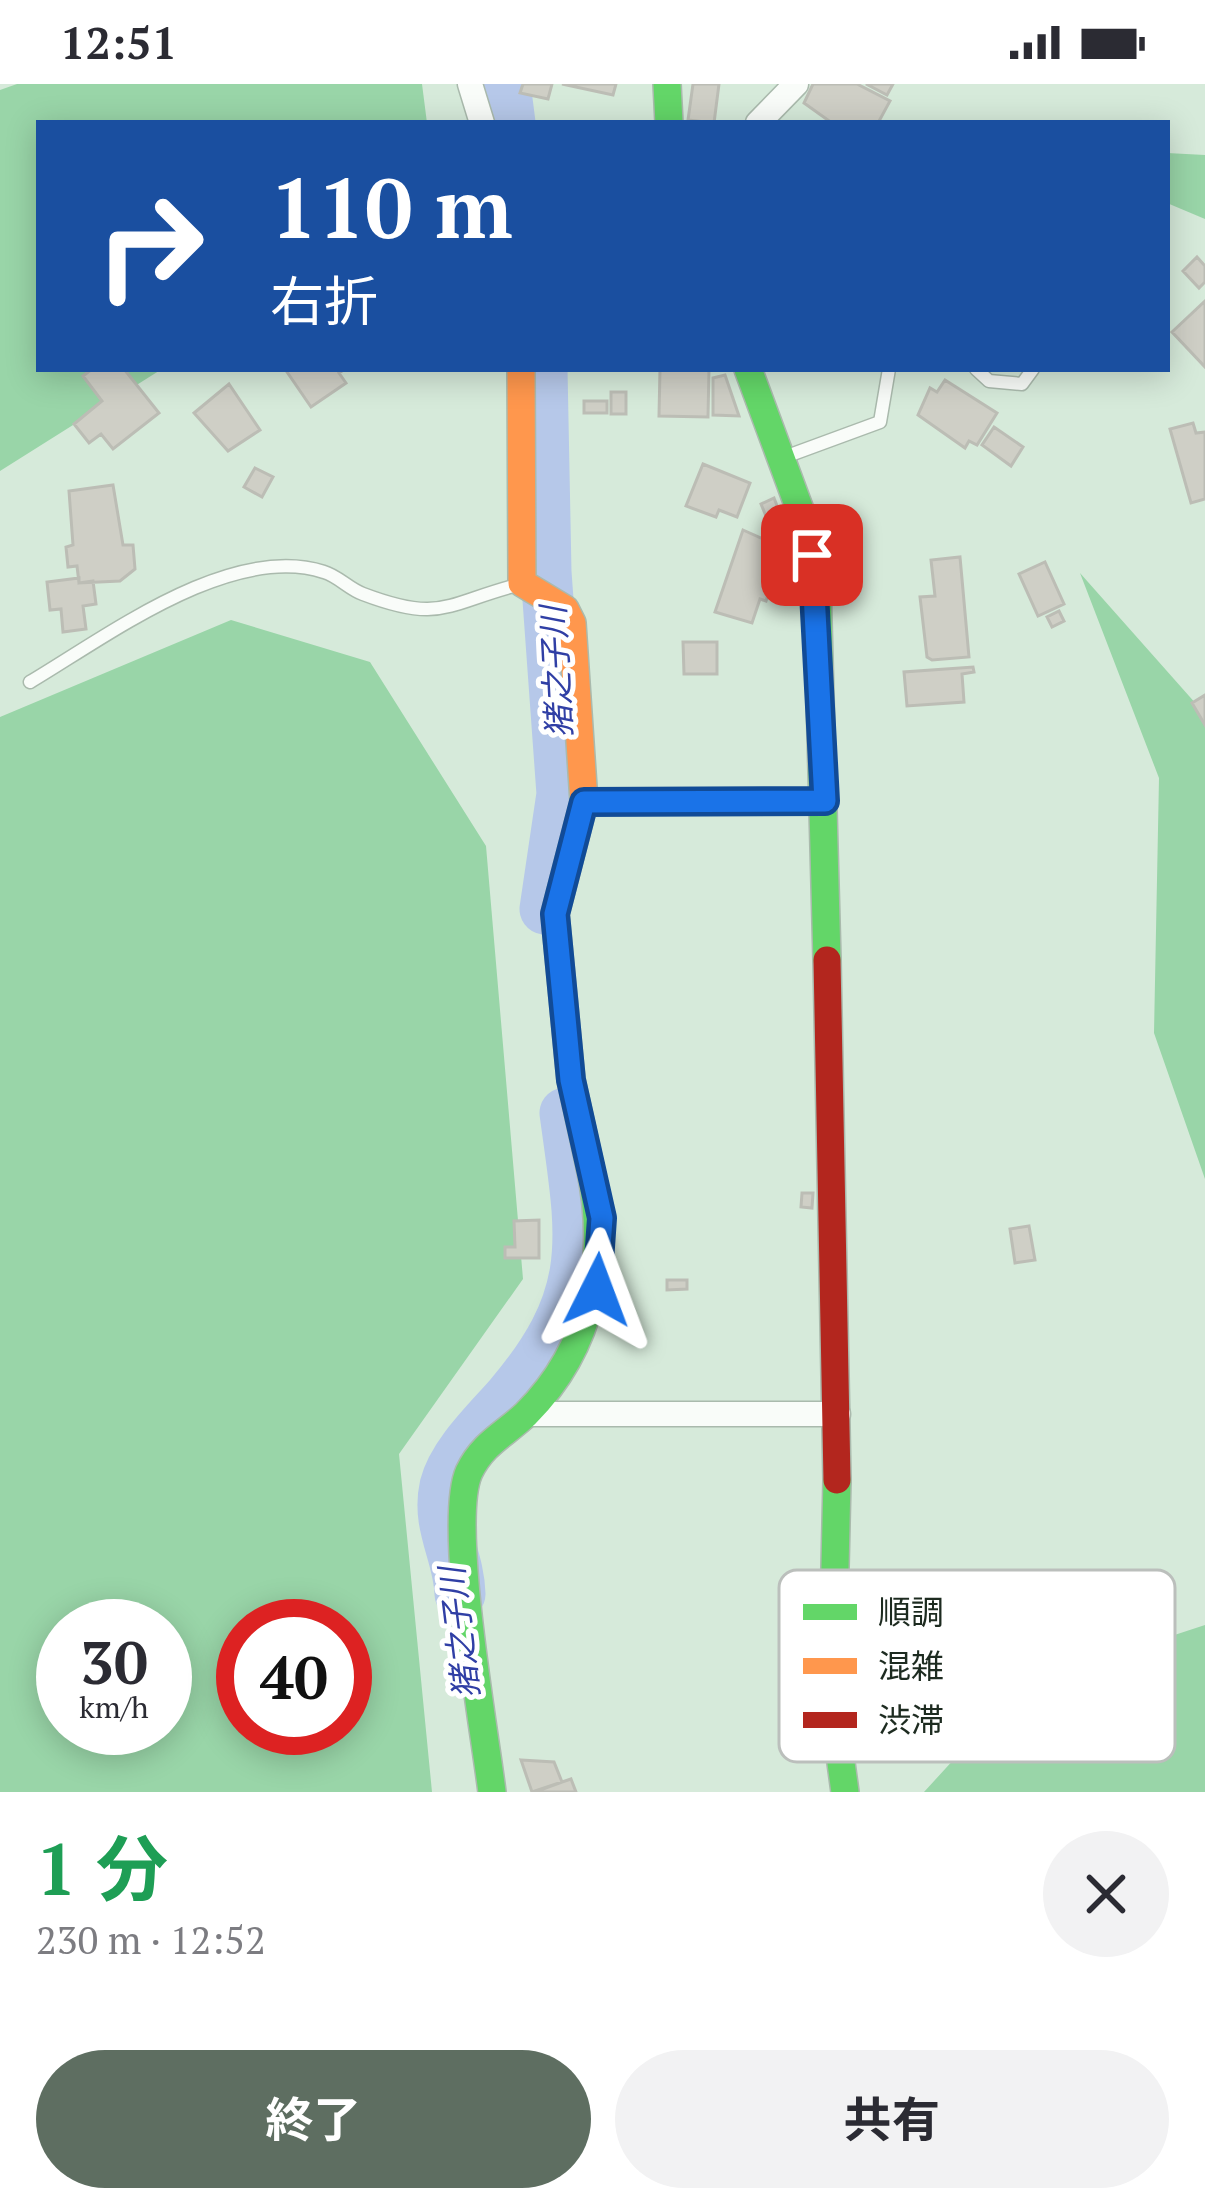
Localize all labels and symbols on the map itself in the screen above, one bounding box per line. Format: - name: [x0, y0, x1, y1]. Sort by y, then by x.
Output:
- pin: [761, 504, 863, 606]
- water label: 猪之子川: [530, 602, 580, 739]
- position arrow: [534, 1227, 660, 1353]
- water label: 猪之子川: [429, 1562, 488, 1701]
- legend: [779, 1570, 1175, 1762]
- text: 順調: [878, 1590, 944, 1633]
- speed limit sign: 40: [216, 1599, 372, 1755]
- text: 混雑: [878, 1644, 944, 1687]
- text: 渋滞: [878, 1698, 944, 1741]

